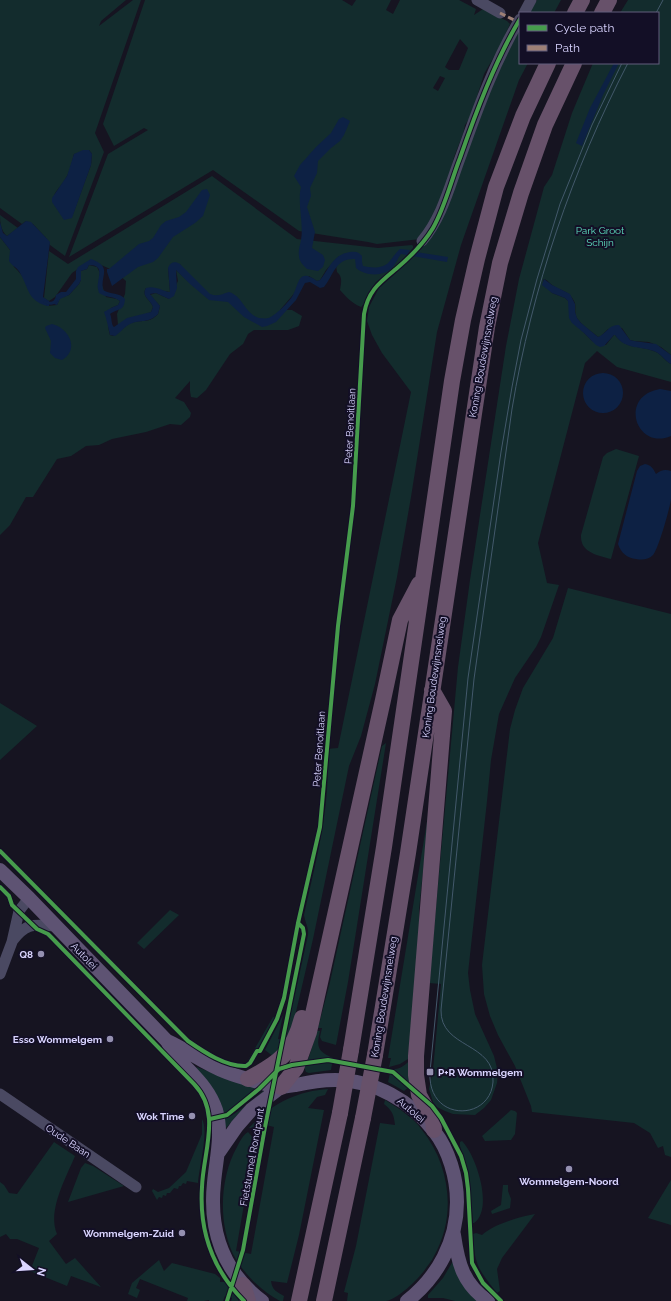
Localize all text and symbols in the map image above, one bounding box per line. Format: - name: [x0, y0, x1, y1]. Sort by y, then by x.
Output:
- legend: [519, 12, 659, 64]
- text: Cycle path: [555, 21, 614, 35]
- text: Path: [555, 41, 580, 55]
- park label: Park Groot Schijn: [576, 225, 625, 248]
- street label: Koning Boudewijnsnelweg: [467, 296, 499, 418]
- street label: Peter Benoitlaan: [343, 388, 357, 464]
- street label: Koning Boudewijnsnelweg: [420, 616, 448, 738]
- street label: Peter Benoitlaan: [311, 710, 327, 787]
- street label: Koning Boudewijnsnelweg: [369, 936, 399, 1058]
- street label: Autolei: [69, 940, 99, 972]
- place label: Q8: [19, 949, 33, 960]
- marker: Q8: [36, 949, 46, 959]
- place label: Esso Wommelgem: [13, 1034, 102, 1045]
- marker: Esso Wommelgem: [105, 1034, 115, 1044]
- marker: P+R Wommelgem: [425, 1067, 435, 1077]
- place label: P+R Wommelgem: [438, 1067, 522, 1078]
- street label: Autolei: [395, 1095, 427, 1125]
- street label: Fietstunnel Rondpunt: [238, 1106, 266, 1207]
- place label: Wok Time: [136, 1111, 184, 1122]
- marker: Wok Time: [187, 1111, 197, 1121]
- street label: Oude Baan: [44, 1122, 93, 1160]
- marker: Wommelgem-Noord: [564, 1164, 574, 1174]
- place label: Wommelgem-Noord: [519, 1176, 619, 1187]
- place label: Wommelgem-Zuid: [83, 1228, 175, 1239]
- marker: Wommelgem-Zuid: [177, 1228, 187, 1238]
- north arrow: [12, 1249, 52, 1289]
- text: N: [34, 1266, 49, 1278]

